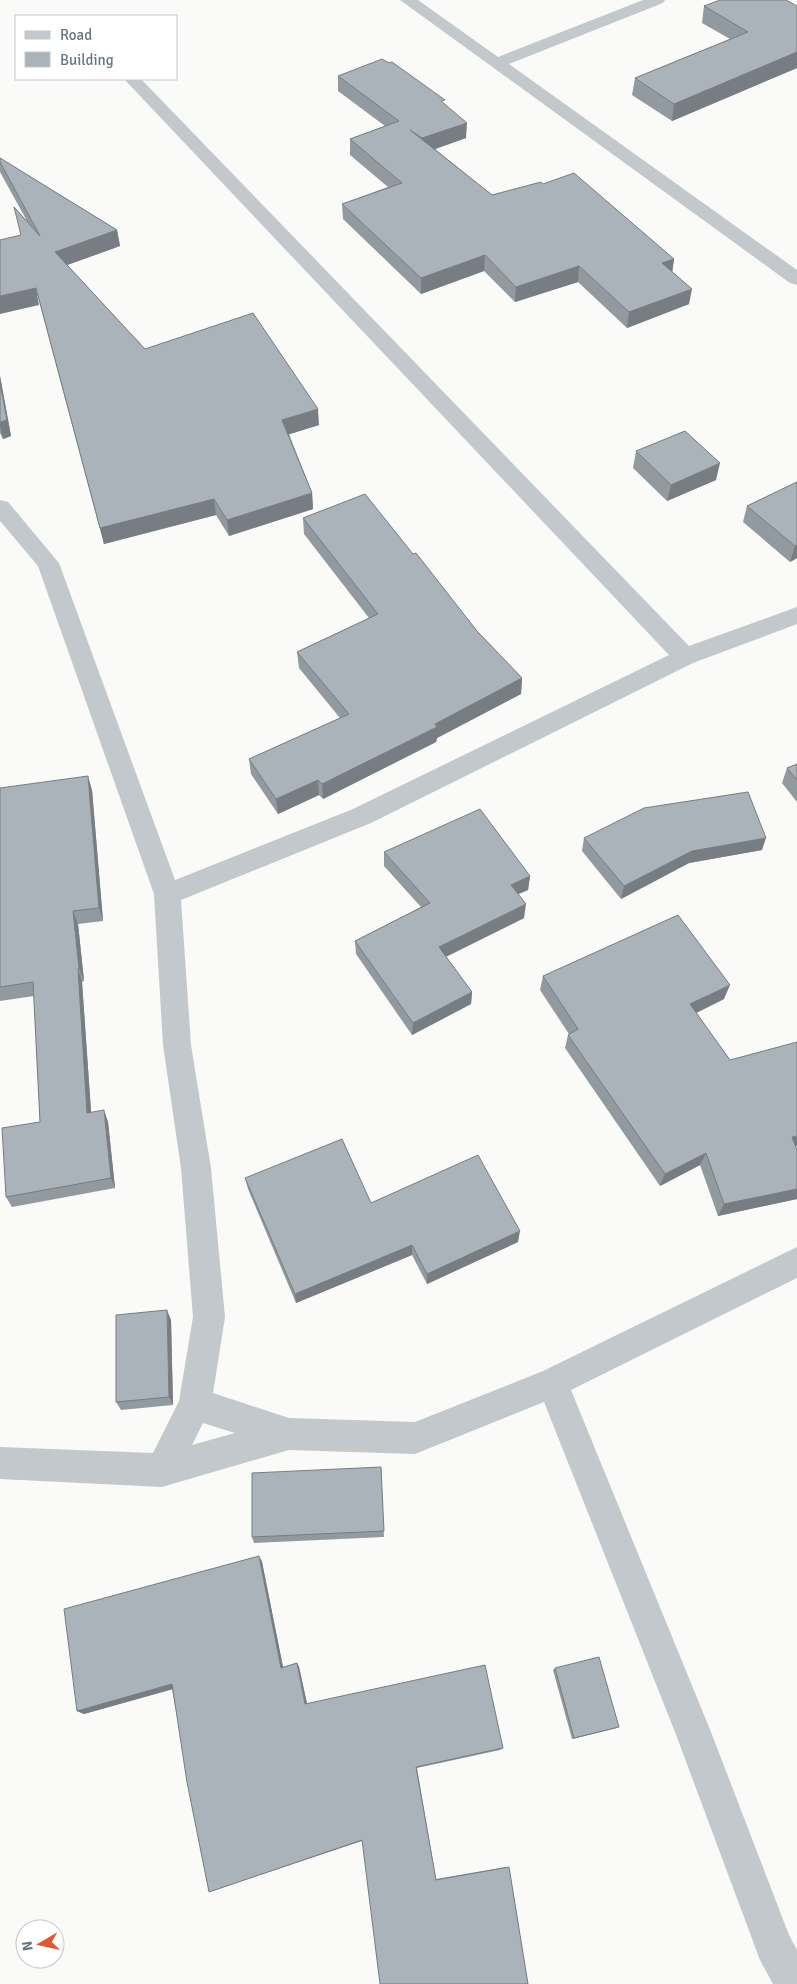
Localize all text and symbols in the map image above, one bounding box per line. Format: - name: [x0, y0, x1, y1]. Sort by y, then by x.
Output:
- legend: [15, 15, 178, 80]
- text: Road: [60, 26, 92, 44]
- text: Building: [60, 51, 114, 69]
- north arrow: [15, 1919, 65, 1969]
- text: N: [18, 1940, 37, 1952]

